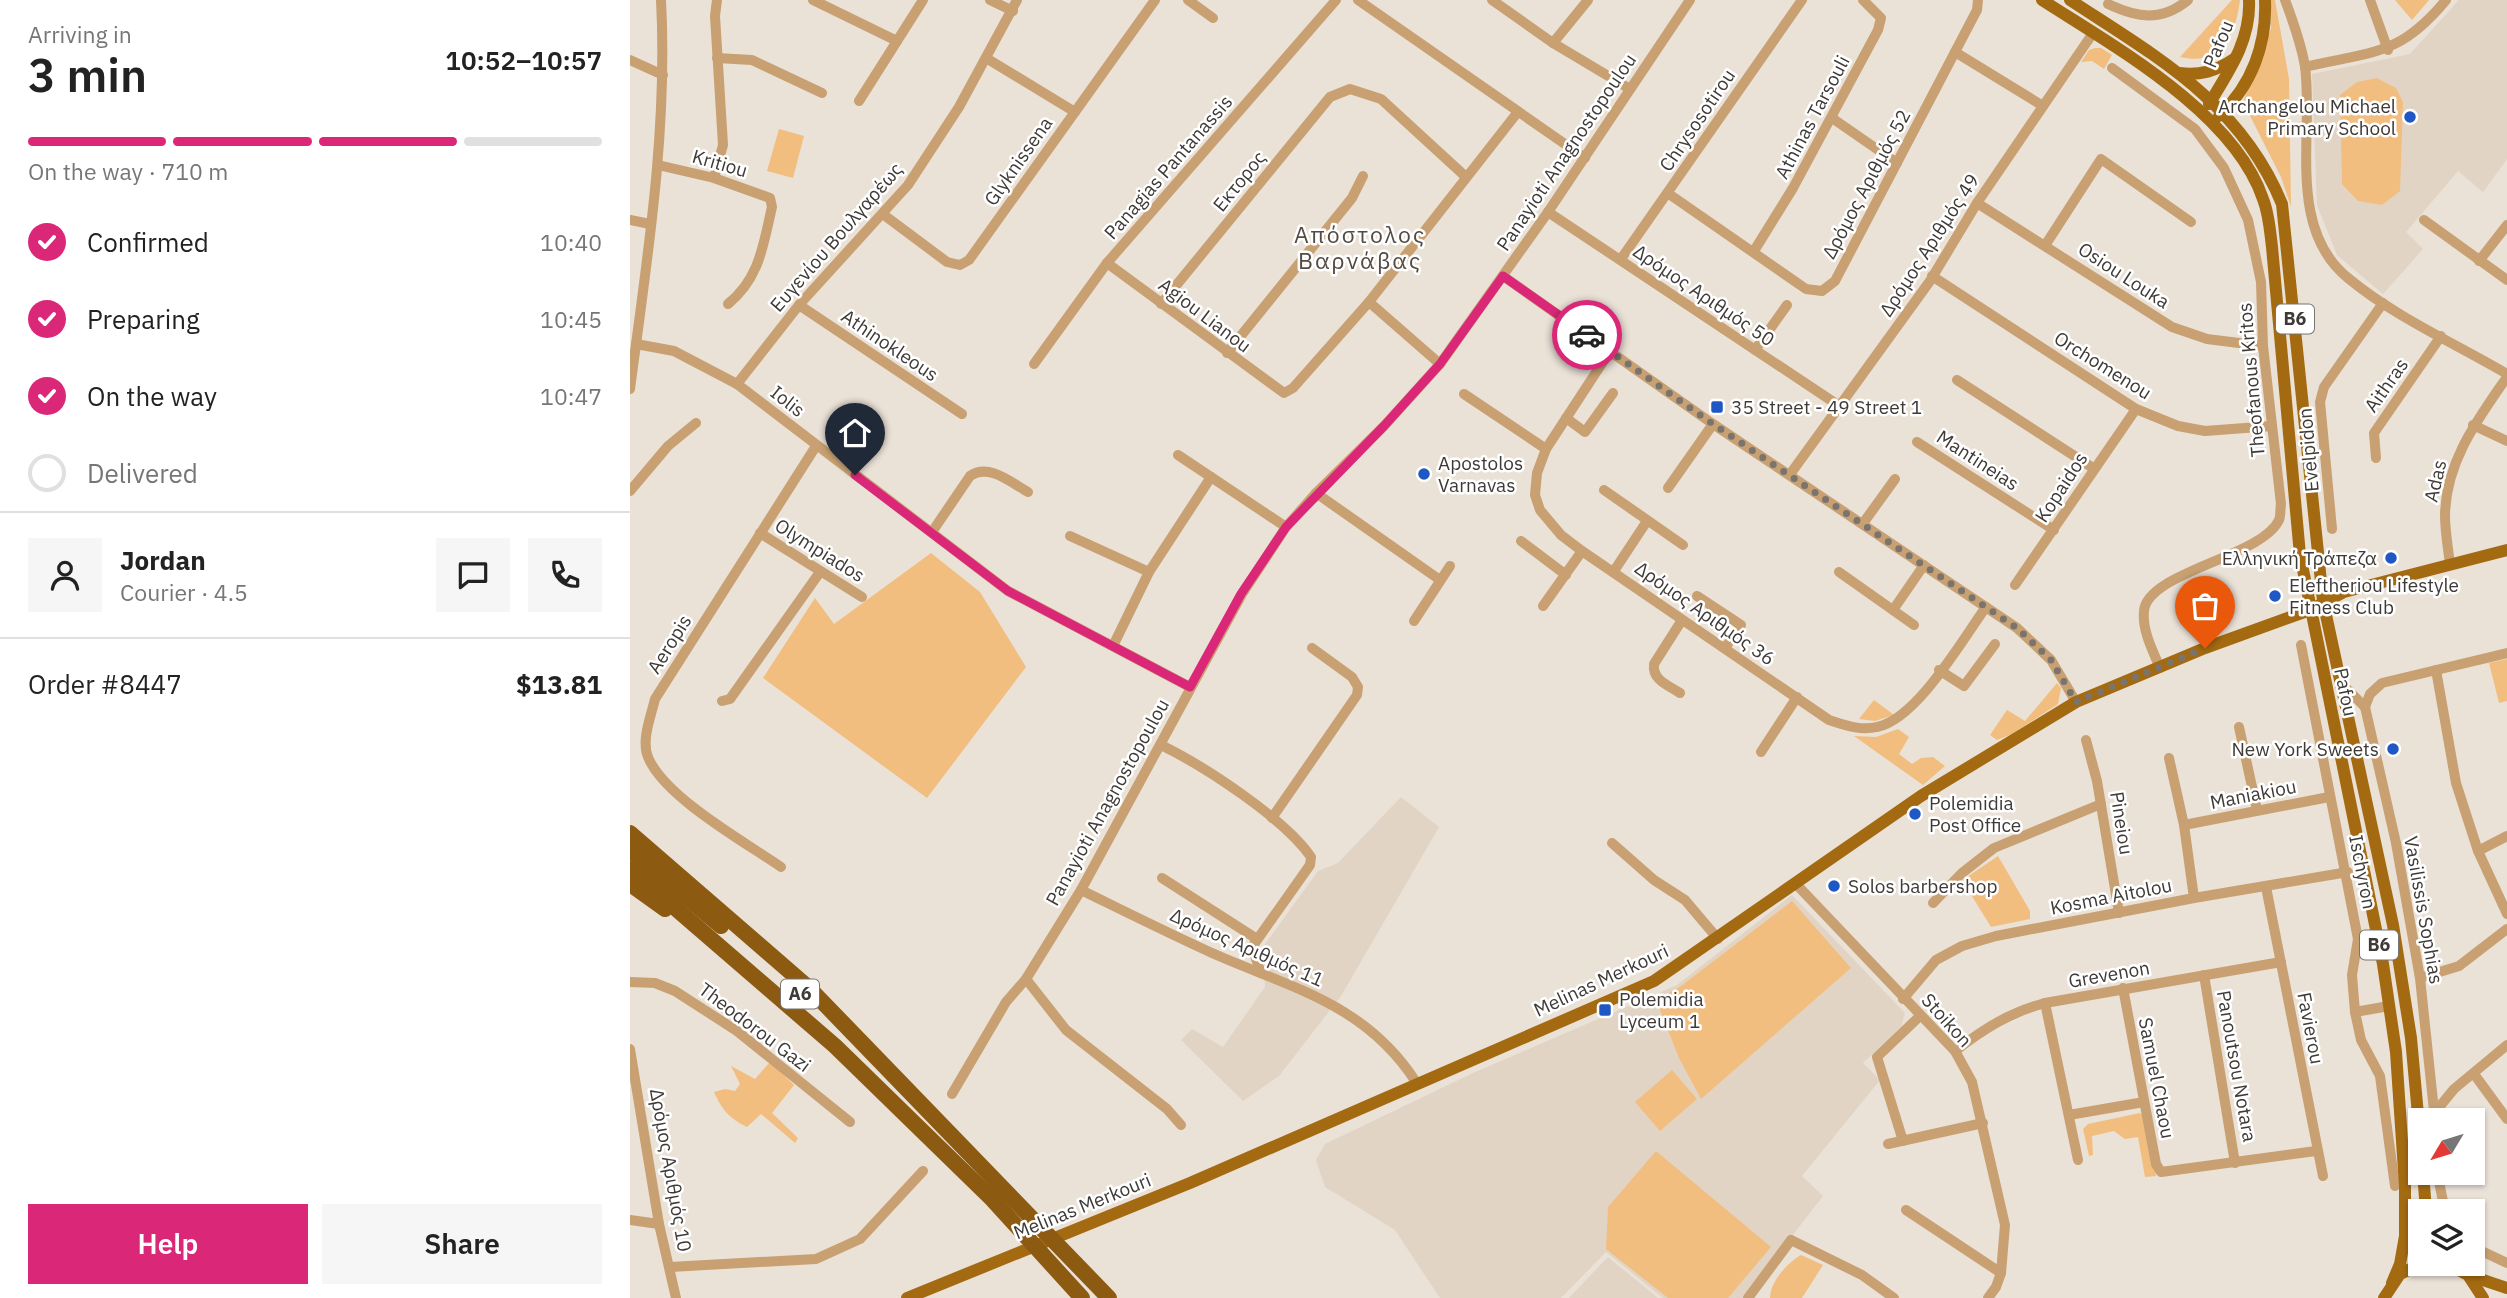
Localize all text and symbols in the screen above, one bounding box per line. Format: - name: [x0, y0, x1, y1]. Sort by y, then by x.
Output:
- street label: Pafou: [2197, 17, 2239, 71]
- text: Arriving in: [28, 19, 132, 49]
- text: 10:52–10:57: [445, 43, 602, 77]
- text: 3 min: [28, 45, 147, 105]
- street label: Panayioti Anagnostopoulou: [1491, 49, 1641, 255]
- street label: Athinas Tarsouli: [1769, 51, 1855, 183]
- street label: Chrysosotirou: [1654, 64, 1740, 176]
- street label: Panagias Pantanassis: [1099, 90, 1237, 244]
- place label: Archangelou Michael Primary School: [2218, 94, 2396, 140]
- street label: Δρόμος Αριθμός 52: [1817, 105, 1915, 263]
- marker: Archangelou Michael Primary School: [2402, 109, 2418, 125]
- street label: Glyknissena: [979, 112, 1057, 210]
- street label: Kritiou: [690, 144, 750, 182]
- street label: Εκτορος: [1207, 146, 1271, 216]
- text: On the way · 710 m: [28, 156, 228, 186]
- street label: Ευγενίου Βουλγαρέως: [765, 157, 907, 317]
- street label: Δρόμος Αριθμός 49: [1874, 169, 1984, 321]
- district label: Απόστολος Βαρνάβας: [1294, 219, 1426, 275]
- icon: check: [28, 223, 66, 261]
- text: Confirmed: [87, 225, 209, 259]
- text: 10:40: [540, 227, 602, 257]
- street label: Osiou Louka: [2074, 237, 2174, 313]
- street label: Δρόμος Αριθμός 50: [1629, 239, 1779, 351]
- street label: Agiou Lianou: [1154, 272, 1256, 358]
- icon: check: [28, 300, 66, 338]
- courier: [1552, 300, 1622, 370]
- text: Preparing: [87, 302, 200, 336]
- street label: Theofanous Kritos: [2232, 302, 2270, 458]
- text: 10:45: [540, 304, 602, 334]
- street label: Athinokleous: [837, 304, 943, 386]
- road number: B6: [2276, 304, 2314, 334]
- icon: car: [1568, 316, 1606, 354]
- street label: Orchomenou: [2050, 326, 2156, 404]
- street label: Aithras: [2359, 353, 2413, 417]
- icon: check: [28, 377, 66, 415]
- text: On the way: [87, 379, 217, 413]
- street label: Iolis: [766, 380, 810, 422]
- text: 10:47: [540, 381, 602, 411]
- place label: 35 Street - 49 Street 1: [1731, 395, 1922, 419]
- marker: 35 Street - 49 Street 1: [1709, 399, 1725, 415]
- pin: [825, 403, 885, 475]
- street label: Evelpidon: [2292, 407, 2324, 493]
- icon: home: [836, 414, 874, 452]
- street label: Mantineias: [1932, 425, 2024, 495]
- street label: Kopaidos: [2029, 447, 2093, 527]
- place label: Apostolos Varnavas: [1438, 451, 1523, 497]
- text: Delivered: [87, 456, 198, 490]
- street label: Adas: [2419, 458, 2451, 504]
- marker: Apostolos Varnavas: [1416, 466, 1432, 482]
- street label: Olympiados: [771, 513, 869, 587]
- button: person: [28, 538, 102, 612]
- button: chat: [436, 538, 510, 612]
- button: phone: [528, 538, 602, 612]
- text: Jordan: [120, 543, 206, 577]
- place label: Ελληνική Τράπεζα: [2222, 546, 2377, 570]
- marker: Ελληνική Τράπεζα: [2383, 550, 2399, 566]
- street label: Δρόμος Αριθμός 36: [1630, 556, 1780, 670]
- place label: Eleftheriou Lifestyle Fitness Club: [2289, 573, 2459, 619]
- pin: [2175, 576, 2235, 648]
- text: Courier · 4.5: [120, 577, 248, 607]
- icon: bag: [2186, 587, 2224, 625]
- marker: Eleftheriou Lifestyle Fitness Club: [2267, 588, 2283, 604]
- street label: Aeropis: [642, 610, 696, 678]
- street label: Pafou: [2329, 666, 2363, 718]
- text: Order #8447: [28, 667, 182, 701]
- text: $13.81: [516, 667, 602, 701]
- street label: Panayioti Anagnostopoulou: [1040, 694, 1174, 910]
- place label: New York Sweets: [2231, 737, 2379, 761]
- marker: New York Sweets: [2385, 741, 2401, 757]
- street label: Maniakiou: [2208, 774, 2298, 814]
- street label: Pineiou: [2105, 790, 2139, 856]
- place label: Polemidia Post Office: [1929, 791, 2021, 837]
- marker: Polemidia Post Office: [1907, 806, 1923, 822]
- street label: Ischyron: [2344, 833, 2382, 911]
- street label: Vasilissis Sophias: [2399, 834, 2449, 986]
- street label: Kosma Aitolou: [2048, 872, 2174, 920]
- place label: Solos barbershop: [1848, 874, 1998, 898]
- marker: Solos barbershop: [1826, 878, 1842, 894]
- street label: Δρόμος Αριθμός 11: [1166, 902, 1328, 992]
- road number: B6: [2360, 930, 2398, 960]
- street label: Melinas Merkouri: [1530, 938, 1672, 1022]
- street label: Grevenon: [2066, 955, 2152, 993]
- street label: Theodorou Gazi: [694, 977, 816, 1077]
- road number: A6: [781, 979, 819, 1009]
- place label: Polemidia Lyceum 1: [1619, 987, 1704, 1033]
- street label: Stoikon: [1917, 988, 1977, 1052]
- street label: Panoutsou Notara: [2212, 988, 2262, 1144]
- street label: Favierou: [2292, 990, 2330, 1066]
- marker: Polemidia Lyceum 1: [1597, 1002, 1613, 1018]
- street label: Samuel Chaou: [2134, 1015, 2180, 1141]
- street label: Δρόμος Αριθμός 10: [645, 1086, 697, 1254]
- north arrow: [2408, 1108, 2485, 1185]
- map controls: [2408, 1108, 2485, 1276]
- street label: Melinas Merkouri: [1010, 1168, 1154, 1244]
- button: layers: [2408, 1199, 2485, 1276]
- button: Help: [28, 1204, 308, 1284]
- button: Share: [322, 1204, 602, 1284]

